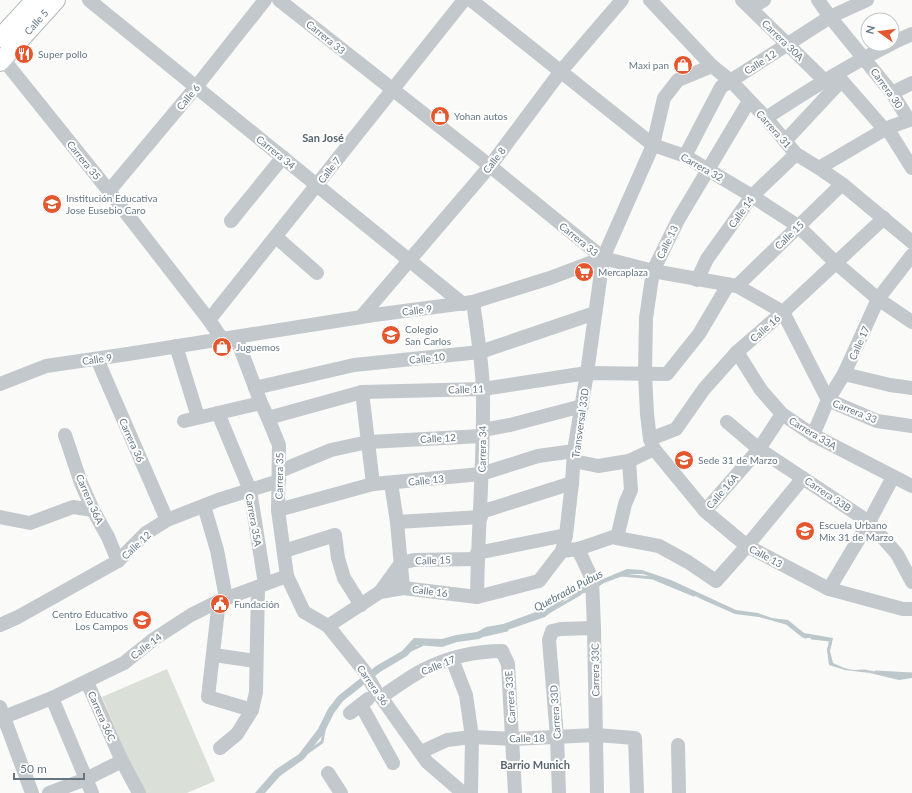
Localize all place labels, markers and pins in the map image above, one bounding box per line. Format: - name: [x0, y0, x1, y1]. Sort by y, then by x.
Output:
- restaurant icon: Super pollo: [13, 43, 35, 65]
- place label: Super pollo: [38, 48, 88, 60]
- shop icon: Maxi pan: [672, 54, 694, 76]
- place label: Maxi pan: [629, 59, 669, 71]
- shop icon: Yohan autos: [429, 105, 451, 127]
- place label: Yohan autos: [454, 110, 508, 122]
- place label: Institución Educativa Jose Eusebio Caro: [66, 192, 158, 216]
- school or university icon: Institución Educativa Jose Eusebio Caro: [41, 193, 63, 215]
- supermarket icon: Mercaplaza: [573, 261, 595, 283]
- place label: Mercaplaza: [598, 266, 648, 278]
- place label: Colegio San Carlos: [405, 323, 451, 347]
- school or university icon: Colegio San Carlos: [380, 324, 402, 346]
- shop icon: Juguemos: [211, 336, 233, 358]
- place label: Juguemos: [236, 341, 280, 353]
- school or university icon: Sede 31 de Marzo: [673, 449, 695, 471]
- place label: Sede 31 de Marzo: [698, 454, 778, 466]
- place label: Escuela Urbano Mix 31 de Marzo: [819, 519, 894, 543]
- school or university icon: Escuela Urbano Mix 31 de Marzo: [794, 520, 816, 542]
- public building icon: Fundación: [209, 593, 231, 615]
- place label: Fundación: [234, 598, 279, 610]
- place label: Centro Educativo Los Campos: [52, 608, 128, 632]
- school or university icon: Centro Educativo Los Campos: [131, 609, 153, 631]

